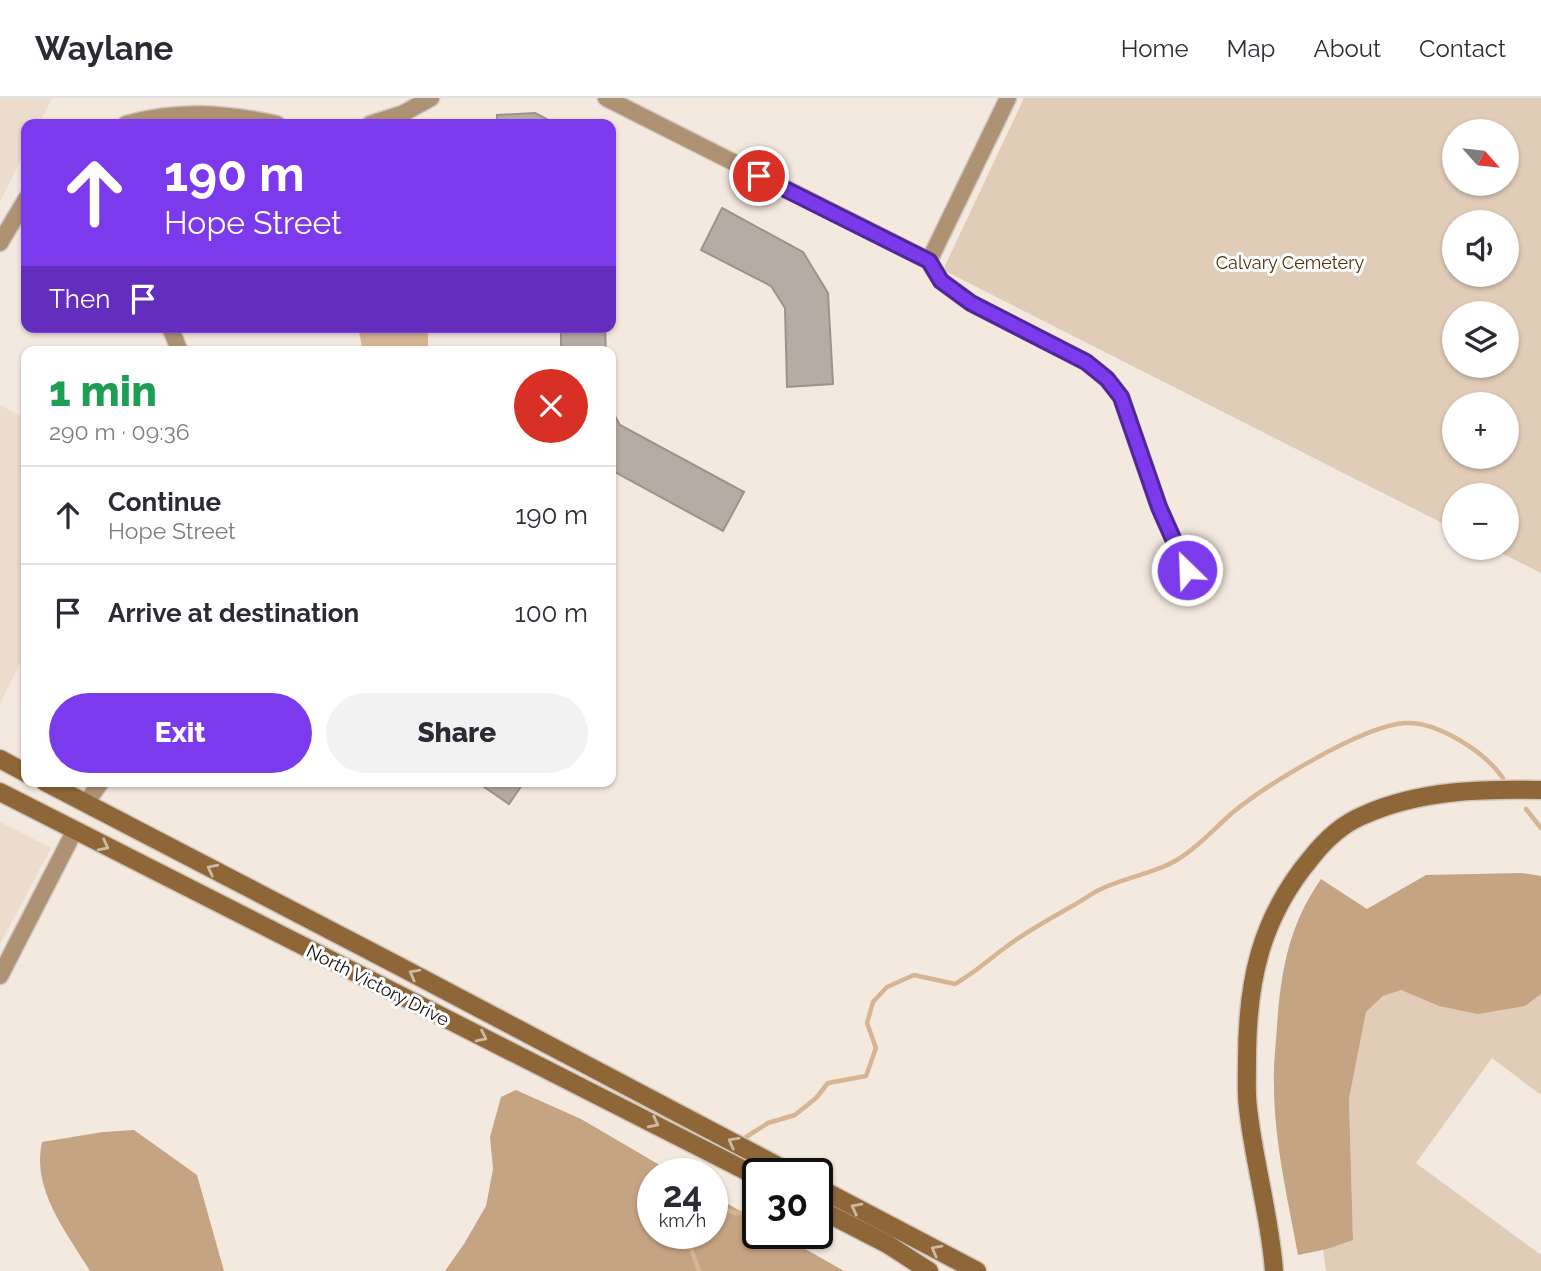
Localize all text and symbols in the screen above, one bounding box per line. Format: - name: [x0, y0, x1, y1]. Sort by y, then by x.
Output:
- text: Waylane: [35, 29, 173, 68]
- text: Home: [1121, 34, 1189, 63]
- text: Map: [1227, 34, 1275, 63]
- text: About: [1313, 34, 1381, 63]
- text: Contact: [1419, 34, 1506, 63]
- north arrow: [1442, 119, 1519, 196]
- map controls: [1442, 119, 1519, 560]
- text: 190 m: [164, 145, 305, 202]
- pin: [729, 146, 789, 206]
- icon: ahead: [49, 147, 140, 238]
- icon: arrive: [740, 157, 778, 195]
- text: Hope Street: [164, 204, 342, 241]
- button: sound: [1442, 210, 1519, 287]
- park label: Calvary Cemetery: [1216, 252, 1365, 273]
- icon: arrive: [124, 280, 162, 318]
- text: Then: [49, 284, 110, 314]
- button: layers: [1442, 301, 1519, 378]
- text: 1 min: [49, 367, 157, 416]
- button: close: [514, 369, 588, 443]
- button: +: [1442, 392, 1519, 469]
- text: 290 m · 09:36: [49, 418, 190, 445]
- button: −: [1442, 483, 1519, 560]
- text: Continue: [108, 487, 221, 517]
- icon: ahead: [49, 496, 87, 534]
- text: 190 m: [515, 500, 588, 530]
- text: Hope Street: [108, 517, 236, 544]
- position arrow: [1150, 533, 1224, 607]
- icon: arrive: [49, 594, 87, 632]
- text: Arrive at destination: [108, 598, 359, 628]
- text: 100 m: [515, 598, 588, 628]
- button: Exit: [49, 693, 312, 773]
- button: Share: [326, 693, 588, 773]
- one-way arrow: [97, 837, 109, 851]
- one-way arrow: [207, 863, 219, 877]
- street label: North Victory Drive: [303, 940, 453, 1030]
- one-way arrow: [409, 968, 421, 982]
- one-way arrow: [475, 1029, 487, 1043]
- one-way arrow: [647, 1115, 659, 1129]
- one-way arrow: [727, 1137, 740, 1151]
- speed limit sign: 30: [742, 1158, 833, 1249]
- text: 24: [663, 1174, 702, 1215]
- one-way arrow: [851, 1202, 863, 1216]
- text: km/h: [659, 1210, 706, 1231]
- one-way arrow: [931, 1244, 943, 1258]

